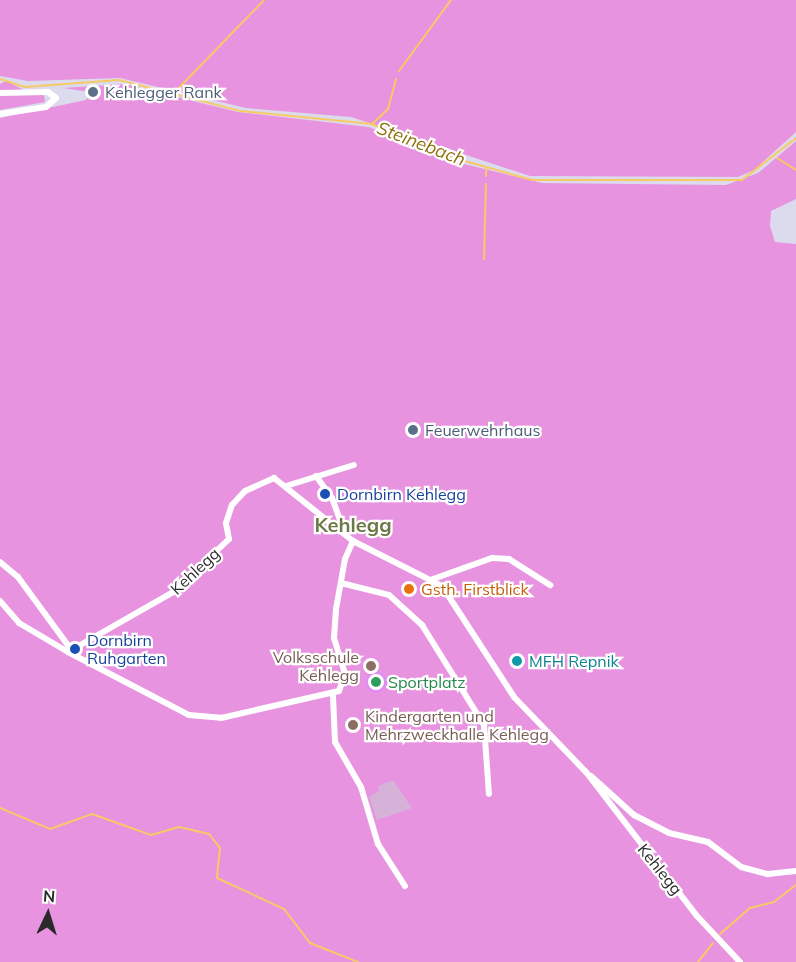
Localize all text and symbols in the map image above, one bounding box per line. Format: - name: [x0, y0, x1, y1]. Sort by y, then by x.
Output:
- place label: Kehlegger Rank: [105, 82, 222, 102]
- marker: Kehlegger Rank: [86, 85, 100, 99]
- water label: Steinebach: [374, 117, 468, 171]
- place label: Feuerwehrhaus: [425, 420, 540, 440]
- marker: Feuerwehrhaus: [406, 423, 420, 437]
- place label: Dornbirn Kehlegg: [337, 484, 466, 504]
- marker: Dornbirn Kehlegg: [318, 487, 332, 501]
- district label: Kehlegg: [314, 512, 392, 536]
- street label: Kehlegg: [167, 544, 223, 598]
- place label: Gsth. Firstblick: [421, 579, 529, 599]
- marker: Gsth. Firstblick: [402, 582, 416, 596]
- place label: Dornbirn Ruhgarten: [87, 630, 166, 668]
- marker: Dornbirn Ruhgarten: [68, 642, 82, 656]
- place label: Volksschule Kehlegg: [273, 647, 359, 685]
- place label: MFH Repnik: [529, 651, 619, 671]
- marker: MFH Repnik: [510, 654, 524, 668]
- marker: Volksschule Kehlegg: [364, 659, 378, 673]
- place label: Sportplatz: [388, 672, 465, 692]
- marker: Sportplatz: [369, 675, 383, 689]
- place label: Kindergarten und Mehrzweckhalle Kehlegg: [365, 706, 549, 744]
- marker: Kindergarten und Mehrzweckhalle Kehlegg: [346, 718, 360, 732]
- street label: Kehlegg: [634, 840, 686, 898]
- north arrow: [18, 884, 78, 944]
- text: N: [43, 886, 56, 906]

